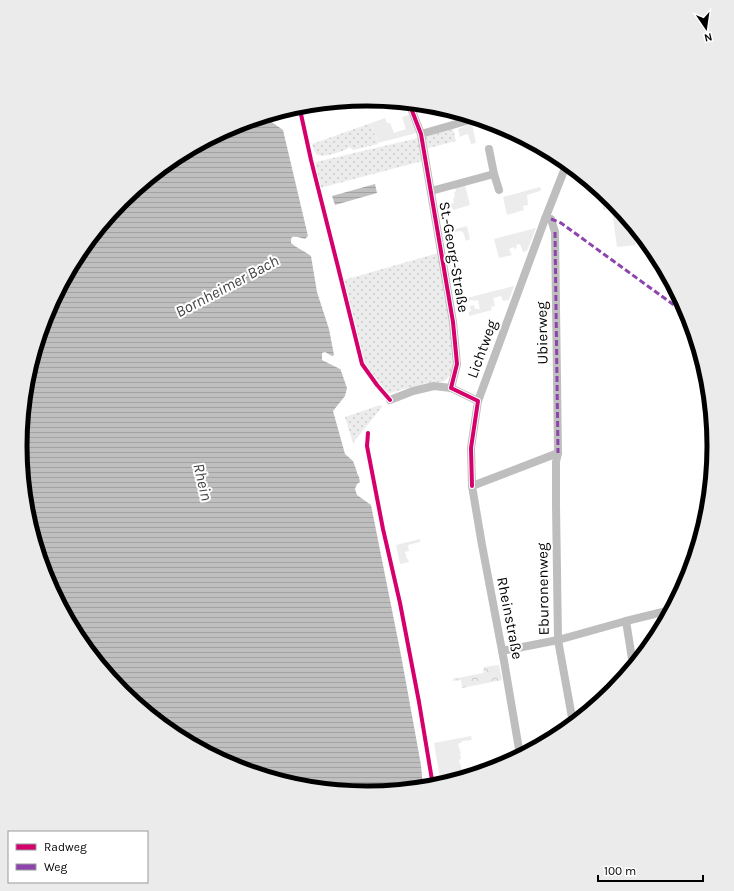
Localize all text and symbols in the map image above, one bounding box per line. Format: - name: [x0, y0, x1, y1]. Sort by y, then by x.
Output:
- north arrow: [686, 8, 726, 48]
- text: N: [703, 30, 713, 44]
- street label: St.-Georg-Straße: [435, 200, 473, 314]
- water label: Bornheimer Bach: [172, 251, 282, 321]
- street label: Ubierweg: [532, 301, 552, 365]
- street label: Lichtweg: [463, 317, 501, 381]
- water label: Rhein: [189, 461, 217, 503]
- street label: Eburonenweg: [533, 542, 553, 636]
- street label: Rheinstraße: [493, 575, 527, 661]
- legend: [8, 831, 148, 883]
- text: Radweg: [44, 840, 87, 854]
- scale bar: [598, 857, 703, 883]
- text: Weg: [44, 860, 68, 874]
- text: 100 m: [604, 864, 636, 878]

